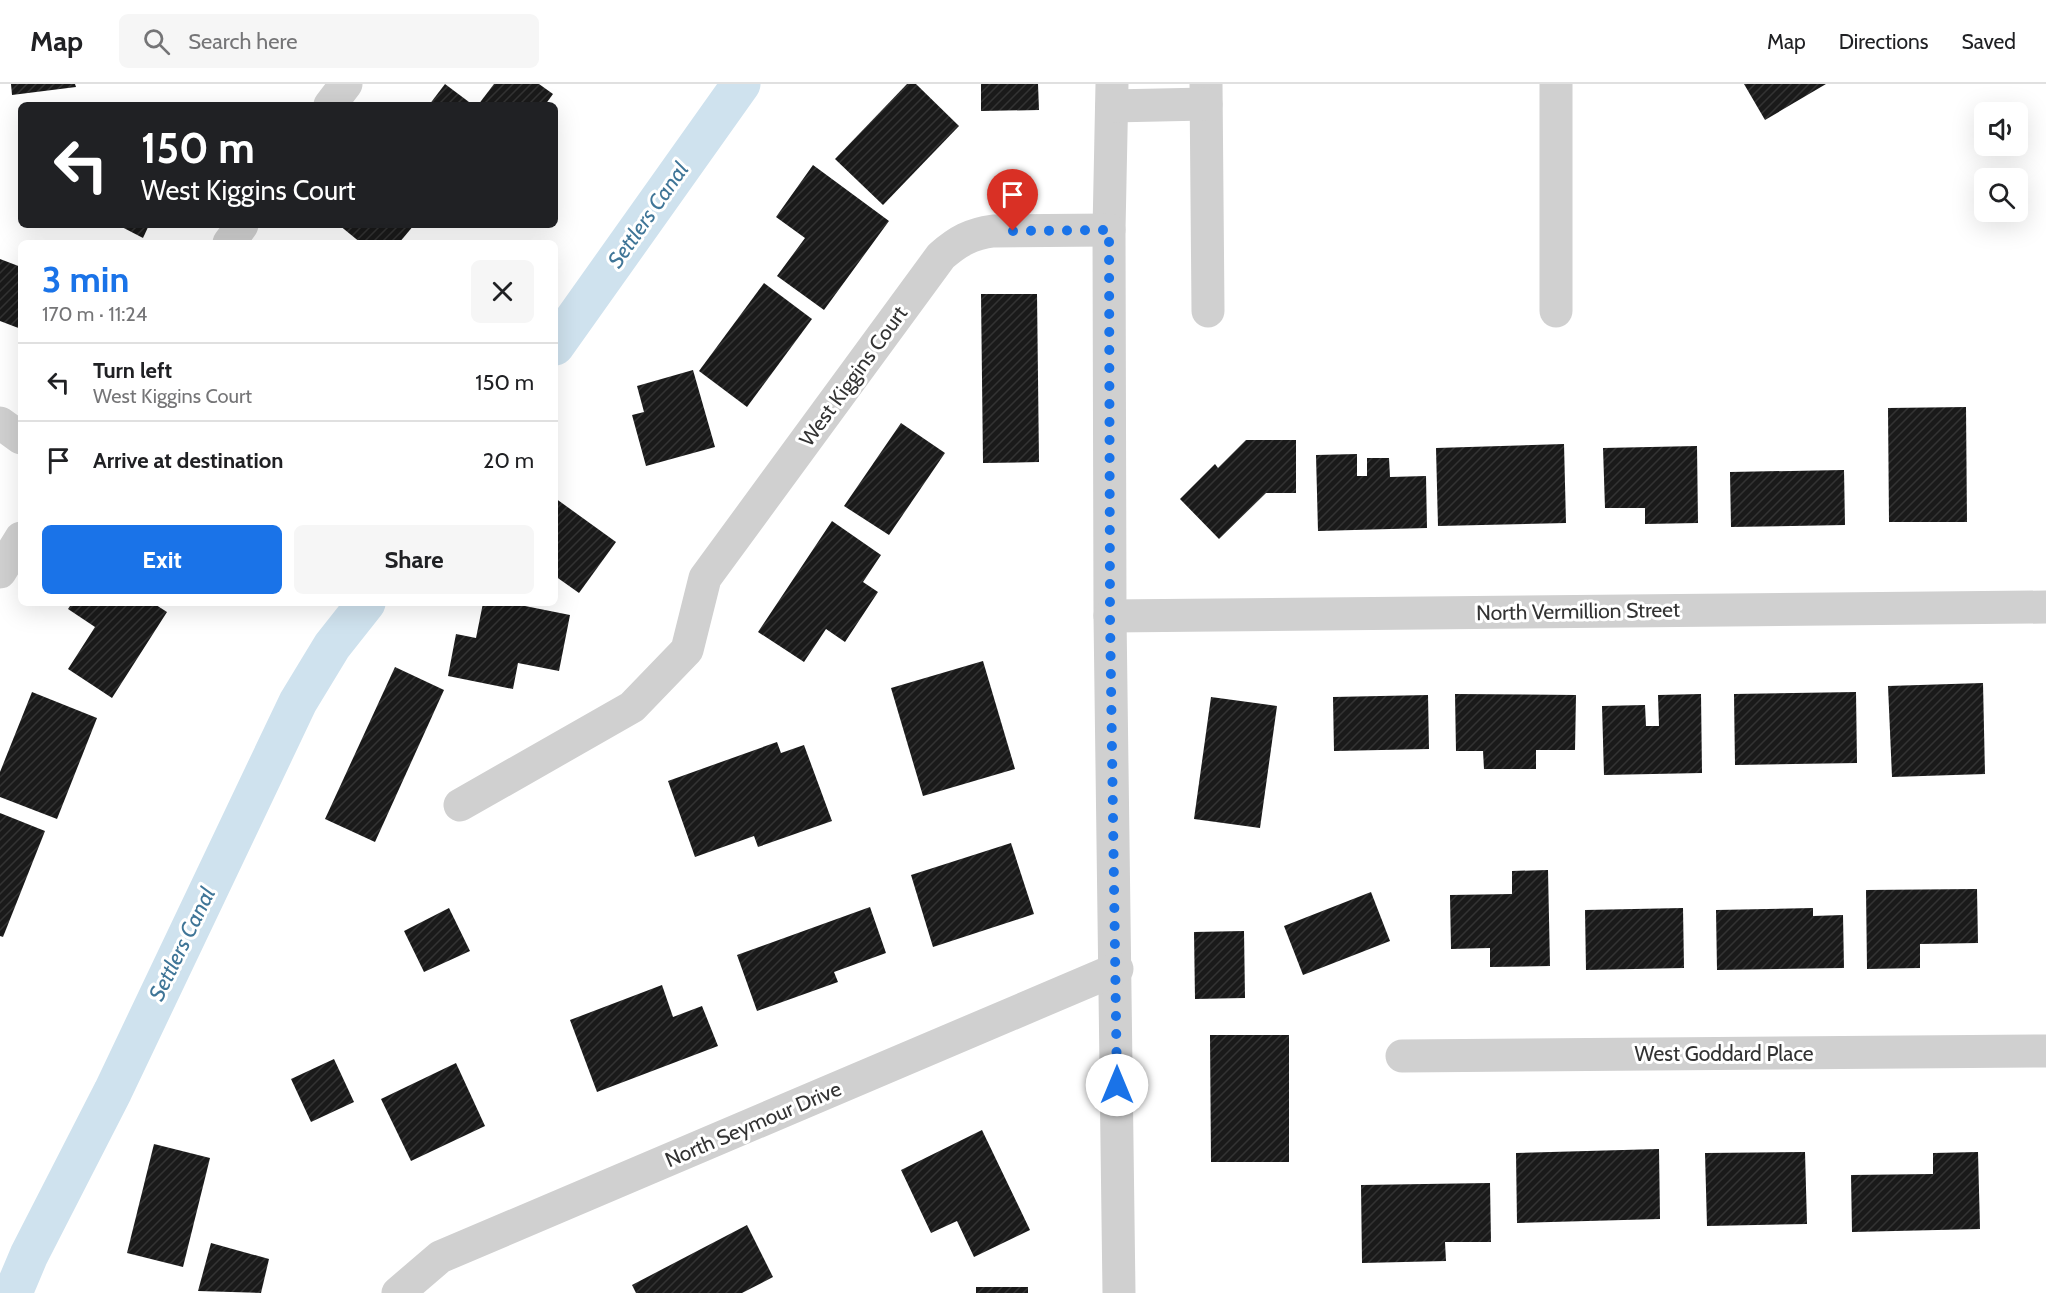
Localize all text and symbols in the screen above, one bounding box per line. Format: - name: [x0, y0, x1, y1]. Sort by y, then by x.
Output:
- search box: [119, 14, 539, 68]
- text: Map: [30, 24, 83, 58]
- icon: search: [140, 25, 173, 58]
- text: Search here: [188, 28, 297, 55]
- text: Map: [1767, 29, 1806, 54]
- text: Directions: [1839, 29, 1928, 54]
- text: Saved: [1961, 29, 2016, 54]
- map controls: [1974, 102, 2028, 222]
- button: sound: [1974, 102, 2028, 156]
- text: 150 m: [141, 122, 255, 174]
- icon: left: [42, 126, 120, 204]
- water label: Settlers Canal: [602, 156, 695, 273]
- button: search: [1974, 168, 2028, 222]
- pin: [987, 169, 1038, 231]
- text: West Kiggins Court: [141, 174, 356, 207]
- icon: arrive: [996, 178, 1029, 211]
- text: 3 min: [42, 257, 129, 301]
- button: close: [471, 260, 534, 323]
- street label: West Kiggins Court: [794, 301, 912, 451]
- text: 170 m · 11:24: [42, 302, 147, 326]
- text: Turn left: [93, 357, 172, 384]
- icon: left: [42, 366, 75, 399]
- text: 150 m: [475, 369, 534, 396]
- text: West Kiggins Court: [93, 384, 252, 408]
- icon: arrive: [42, 444, 75, 477]
- text: Arrive at destination: [93, 447, 283, 474]
- text: 20 m: [483, 447, 534, 474]
- button: Exit: [42, 525, 282, 594]
- button: Share: [294, 525, 534, 594]
- street label: North Vermillion Street: [1476, 597, 1680, 625]
- water label: Settlers Canal: [143, 882, 221, 1005]
- street label: West Goddard Place: [1634, 1041, 1814, 1066]
- position arrow: [1085, 1053, 1149, 1117]
- street label: North Seymour Drive: [661, 1076, 845, 1172]

